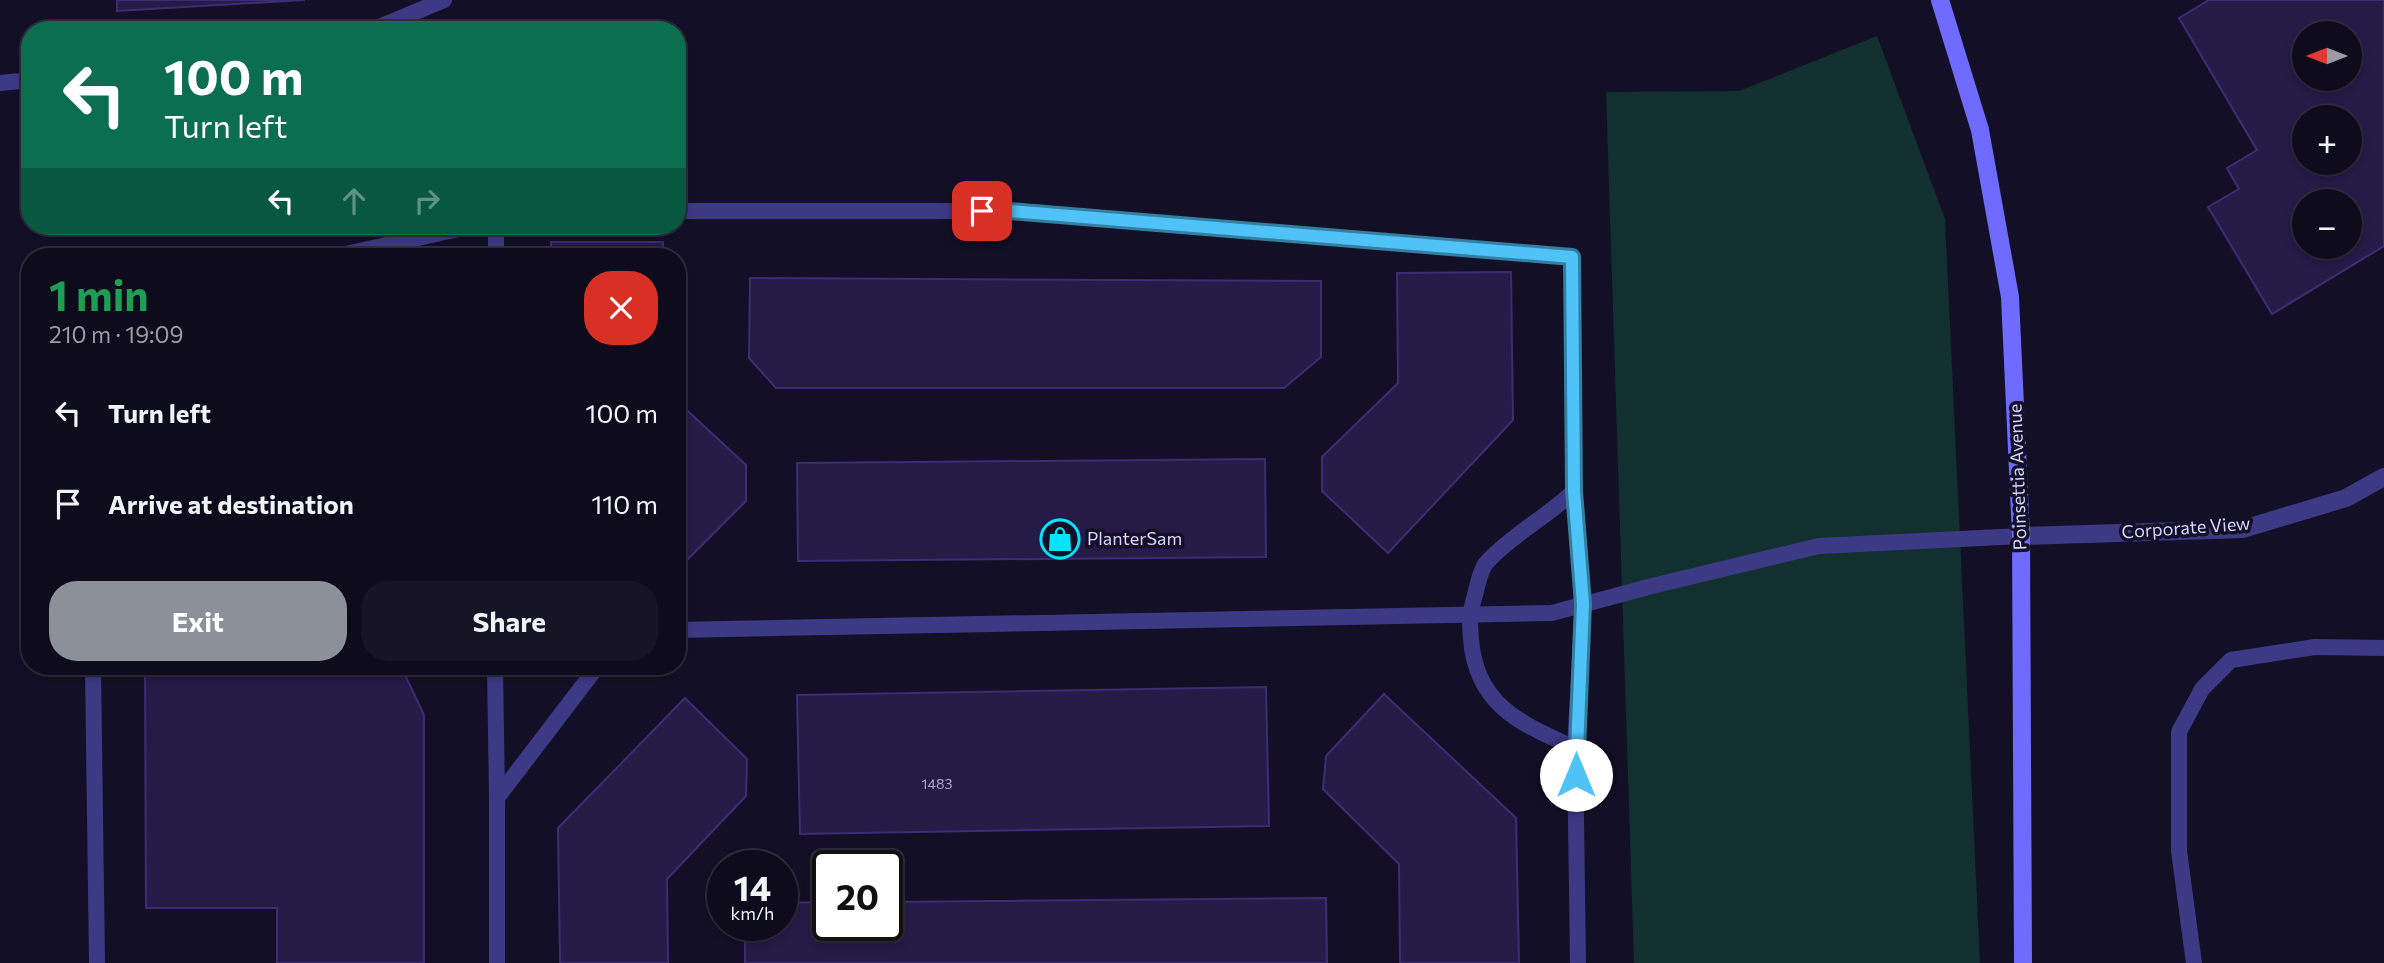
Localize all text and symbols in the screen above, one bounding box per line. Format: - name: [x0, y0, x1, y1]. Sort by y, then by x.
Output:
- north arrow: [2292, 21, 2362, 91]
- map controls: [2292, 21, 2362, 259]
- text: 100 m: [164, 45, 303, 105]
- icon: left: [49, 49, 140, 140]
- text: Turn left: [164, 105, 288, 145]
- button: +: [2292, 105, 2362, 175]
- pin: [952, 181, 1012, 241]
- icon: left: [262, 182, 300, 220]
- icon: ahead: [335, 182, 373, 220]
- icon: right: [408, 182, 446, 220]
- button: −: [2292, 189, 2362, 259]
- icon: arrive: [963, 192, 1001, 230]
- text: 1 min: [49, 268, 149, 320]
- button: close: [584, 271, 658, 345]
- text: 210 m · 19:09: [49, 320, 184, 348]
- icon: left: [49, 394, 87, 432]
- text: Turn left: [108, 397, 211, 428]
- text: 100 m: [585, 397, 658, 428]
- street label: Poinsettia Avenue: [2003, 403, 2031, 551]
- icon: arrive: [49, 485, 87, 523]
- text: Arrive at destination: [108, 488, 354, 519]
- text: 110 m: [591, 488, 658, 519]
- street label: Corporate View: [2121, 512, 2251, 542]
- shop icon: PlanterSam: [1039, 518, 1081, 560]
- place label: PlanterSam: [1087, 527, 1182, 549]
- button: Exit: [49, 581, 347, 661]
- button: Share: [361, 581, 658, 661]
- position arrow: [1539, 738, 1613, 812]
- house number: 1483: [922, 775, 952, 792]
- speed limit sign: 20: [812, 850, 903, 941]
- text: 14: [734, 865, 771, 908]
- text: km/h: [731, 902, 774, 924]

